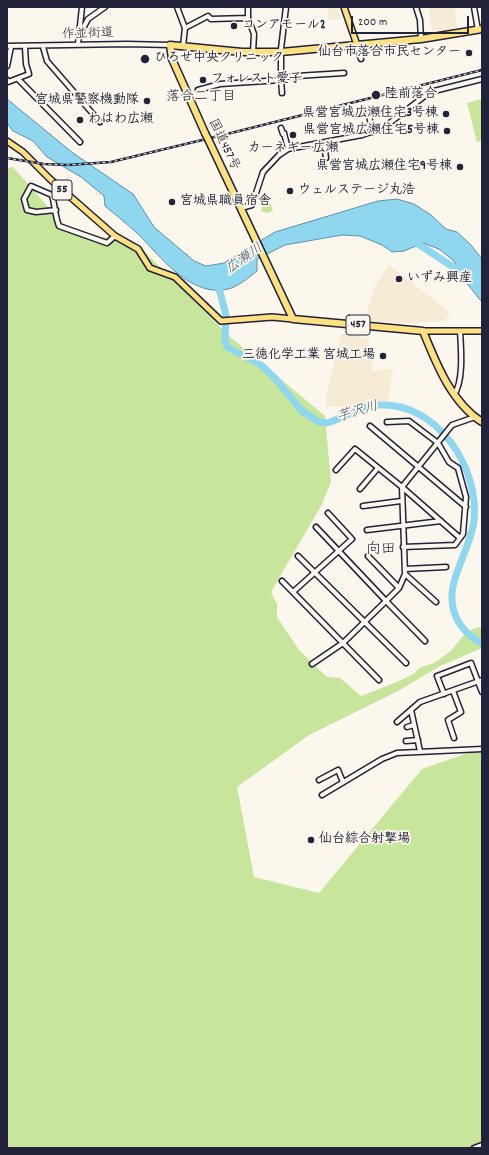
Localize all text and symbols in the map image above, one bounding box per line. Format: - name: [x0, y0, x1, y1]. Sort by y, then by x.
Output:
- scale bar: [353, 8, 471, 34]
- text: 200 m: [358, 14, 387, 31]
- place label: コンアモール2: [242, 18, 326, 34]
- marker: コンアモール2: [229, 21, 239, 31]
- street label: 作並街道: [62, 26, 114, 44]
- place label: 仙台市落合市民センター: [318, 45, 461, 61]
- marker: 仙台市落合市民センター: [464, 48, 474, 58]
- place label: ひろせ中央クリニック: [154, 51, 284, 67]
- marker: ひろせ中央クリニック: [139, 53, 151, 65]
- place label: フォレスト愛子: [211, 72, 302, 88]
- marker: フォレスト愛子: [198, 75, 208, 85]
- place label: 陸前落合: [385, 87, 437, 103]
- marker: 陸前落合: [370, 89, 382, 101]
- district label: 落合二丁目: [166, 90, 236, 106]
- place label: 宮城県警察機動隊: [35, 93, 139, 109]
- marker: 宮城県警察機動隊: [142, 96, 152, 106]
- place label: 県営宮城広瀬住宅3号棟: [302, 106, 438, 122]
- marker: 県営宮城広瀬住宅3号棟: [441, 109, 451, 119]
- place label: わはわ広瀬: [88, 112, 153, 128]
- marker: わはわ広瀬: [75, 115, 85, 125]
- street label: 国道457号: [204, 117, 242, 173]
- place label: 県営宮城広瀬住宅5号棟: [303, 123, 439, 139]
- marker: 県営宮城広瀬住宅5号棟: [442, 126, 452, 136]
- marker: カーネギー広瀬: [288, 130, 298, 140]
- place label: カーネギー広瀬: [248, 141, 338, 157]
- place label: 県営宮城広瀬住宅9号棟: [316, 159, 452, 175]
- marker: 県営宮城広瀬住宅9号棟: [455, 162, 465, 172]
- road number: 55: [52, 180, 72, 200]
- place label: ウェルステージ丸浩: [298, 183, 415, 199]
- marker: ウェルステージ丸浩: [285, 186, 295, 196]
- place label: 宮城県職員宿舎: [180, 194, 271, 210]
- marker: 宮城県職員宿舎: [167, 197, 177, 207]
- water label: 広瀬川: [223, 241, 267, 279]
- place label: いずみ興産: [407, 271, 472, 287]
- marker: いずみ興産: [394, 274, 404, 284]
- road number: 457: [346, 315, 370, 335]
- place label: 三徳化学工業 宮城工場: [242, 348, 375, 364]
- marker: 三徳化学工業 宮城工場: [378, 351, 388, 361]
- water label: 芋沢川: [335, 399, 381, 427]
- district label: 向田: [366, 542, 396, 560]
- place label: 仙台綜合射撃場: [319, 832, 410, 848]
- marker: 仙台綜合射撃場: [306, 835, 316, 845]

